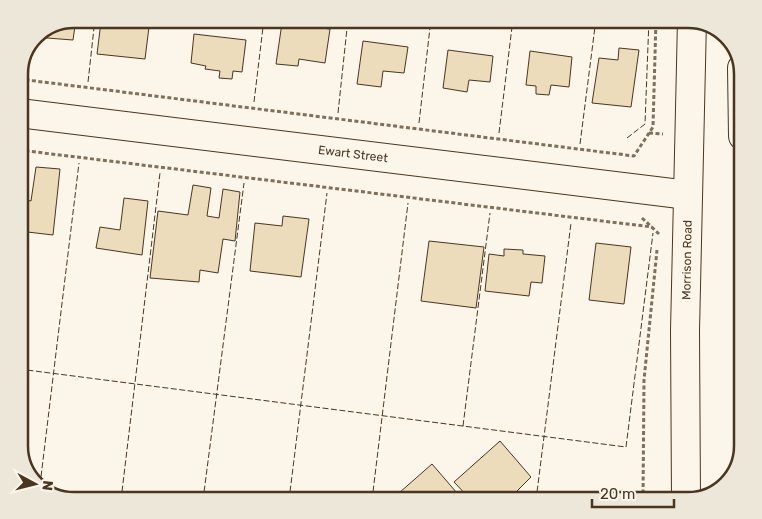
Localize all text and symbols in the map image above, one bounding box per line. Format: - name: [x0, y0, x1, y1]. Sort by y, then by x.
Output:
- street label: Ewart Street: [317, 143, 389, 165]
- street label: Morrison Road: [679, 220, 695, 300]
- north arrow: [10, 459, 60, 509]
- scale bar: [592, 476, 674, 508]
- text: N: [38, 479, 56, 492]
- text: 20 m: [600, 485, 635, 503]

